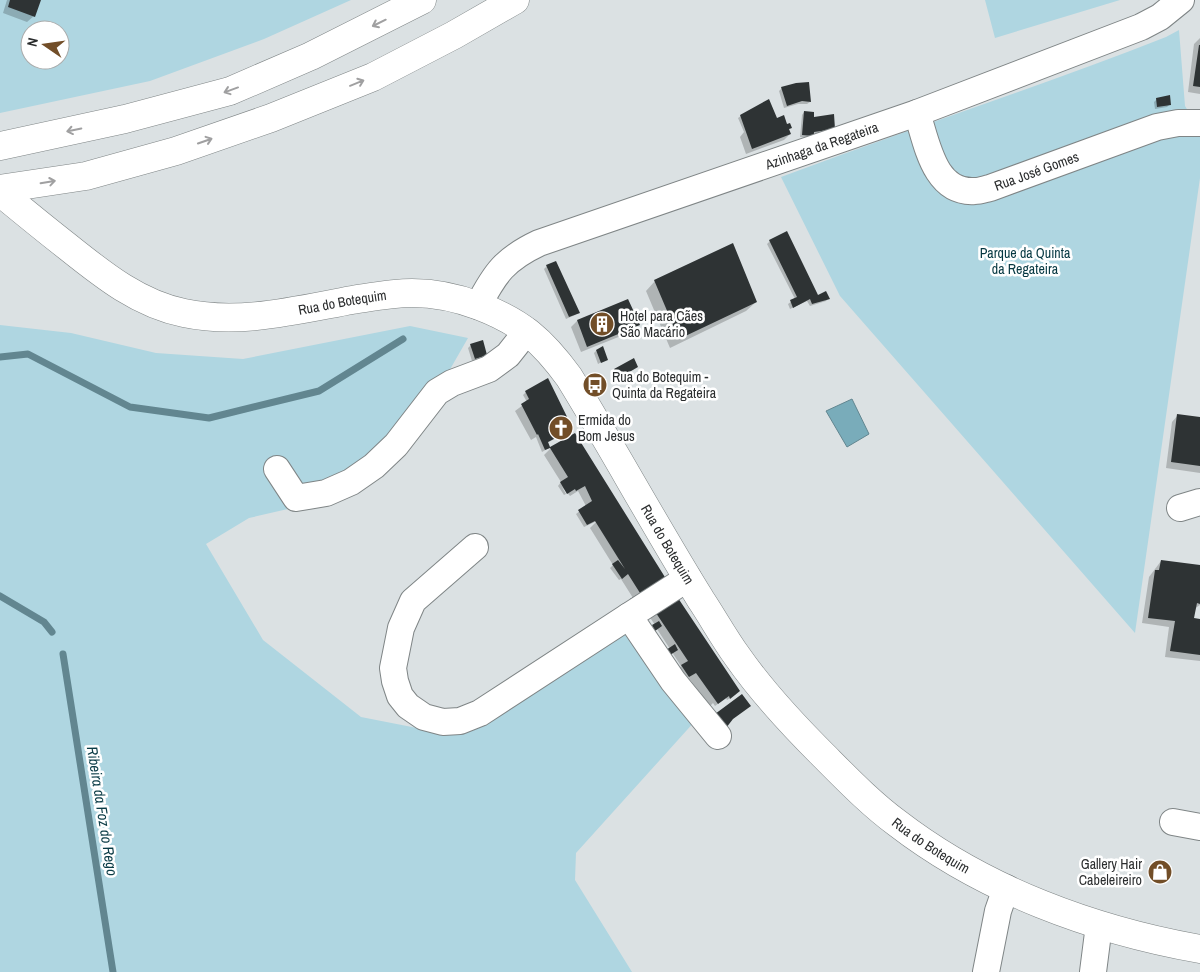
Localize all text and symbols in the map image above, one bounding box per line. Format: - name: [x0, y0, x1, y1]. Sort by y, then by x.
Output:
- one-way arrow: [372, 19, 387, 28]
- north arrow: [20, 20, 70, 70]
- text: N: [23, 36, 42, 48]
- one-way arrow: [349, 78, 364, 88]
- one-way arrow: [224, 86, 239, 95]
- street label: Azinhaga da Regateira: [762, 118, 881, 174]
- one-way arrow: [66, 126, 82, 135]
- one-way arrow: [197, 136, 212, 145]
- street label: Rua José Gomes: [992, 147, 1081, 195]
- one-way arrow: [40, 176, 56, 186]
- park label: Parque da Quinta da Regateira: [980, 244, 1071, 278]
- street label: Rua do Botequim: [297, 286, 388, 319]
- place label: Hotel para Cães São Macário: [620, 307, 703, 341]
- building icon: Hotel para Cães São Macário: [589, 311, 615, 337]
- place label: Rua do Botequim - Quinta da Regateira: [612, 368, 717, 402]
- bus stop icon: Rua do Botequim - Quinta da Regateira: [582, 372, 608, 398]
- place label: Ermida do Bom Jesus: [578, 411, 635, 445]
- church icon: Ermida do Bom Jesus: [548, 415, 574, 441]
- street label: Rua do Botequim: [637, 501, 698, 588]
- water label: Ribeira da Foz do Rego: [82, 745, 123, 877]
- street label: Rua do Botequim: [888, 813, 973, 878]
- place label: Gallery Hair Cabeleireiro: [1079, 855, 1142, 889]
- shop icon: Gallery Hair Cabeleireiro: [1147, 859, 1173, 885]

